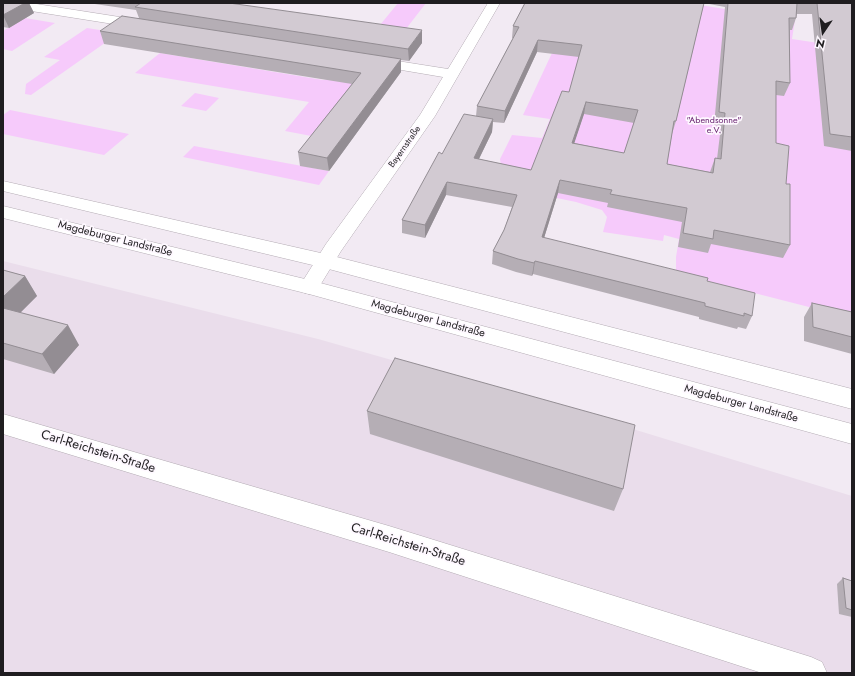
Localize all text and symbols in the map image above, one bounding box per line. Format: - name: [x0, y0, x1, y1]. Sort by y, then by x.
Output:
- north arrow: [803, 12, 843, 52]
- text: N: [814, 35, 826, 52]
- park label: "Abendsonne" e.V.: [687, 116, 741, 137]
- street label: Bayernstraße: [387, 124, 423, 170]
- street label: Magdeburger Landstraße: [56, 218, 174, 260]
- street label: Magdeburger Landstraße: [370, 297, 486, 341]
- street label: Magdeburger Landstraße: [683, 382, 799, 426]
- street label: Carl-Reichstein-Straße: [39, 427, 157, 477]
- street label: Carl-Reichstein-Straße: [349, 520, 467, 570]

